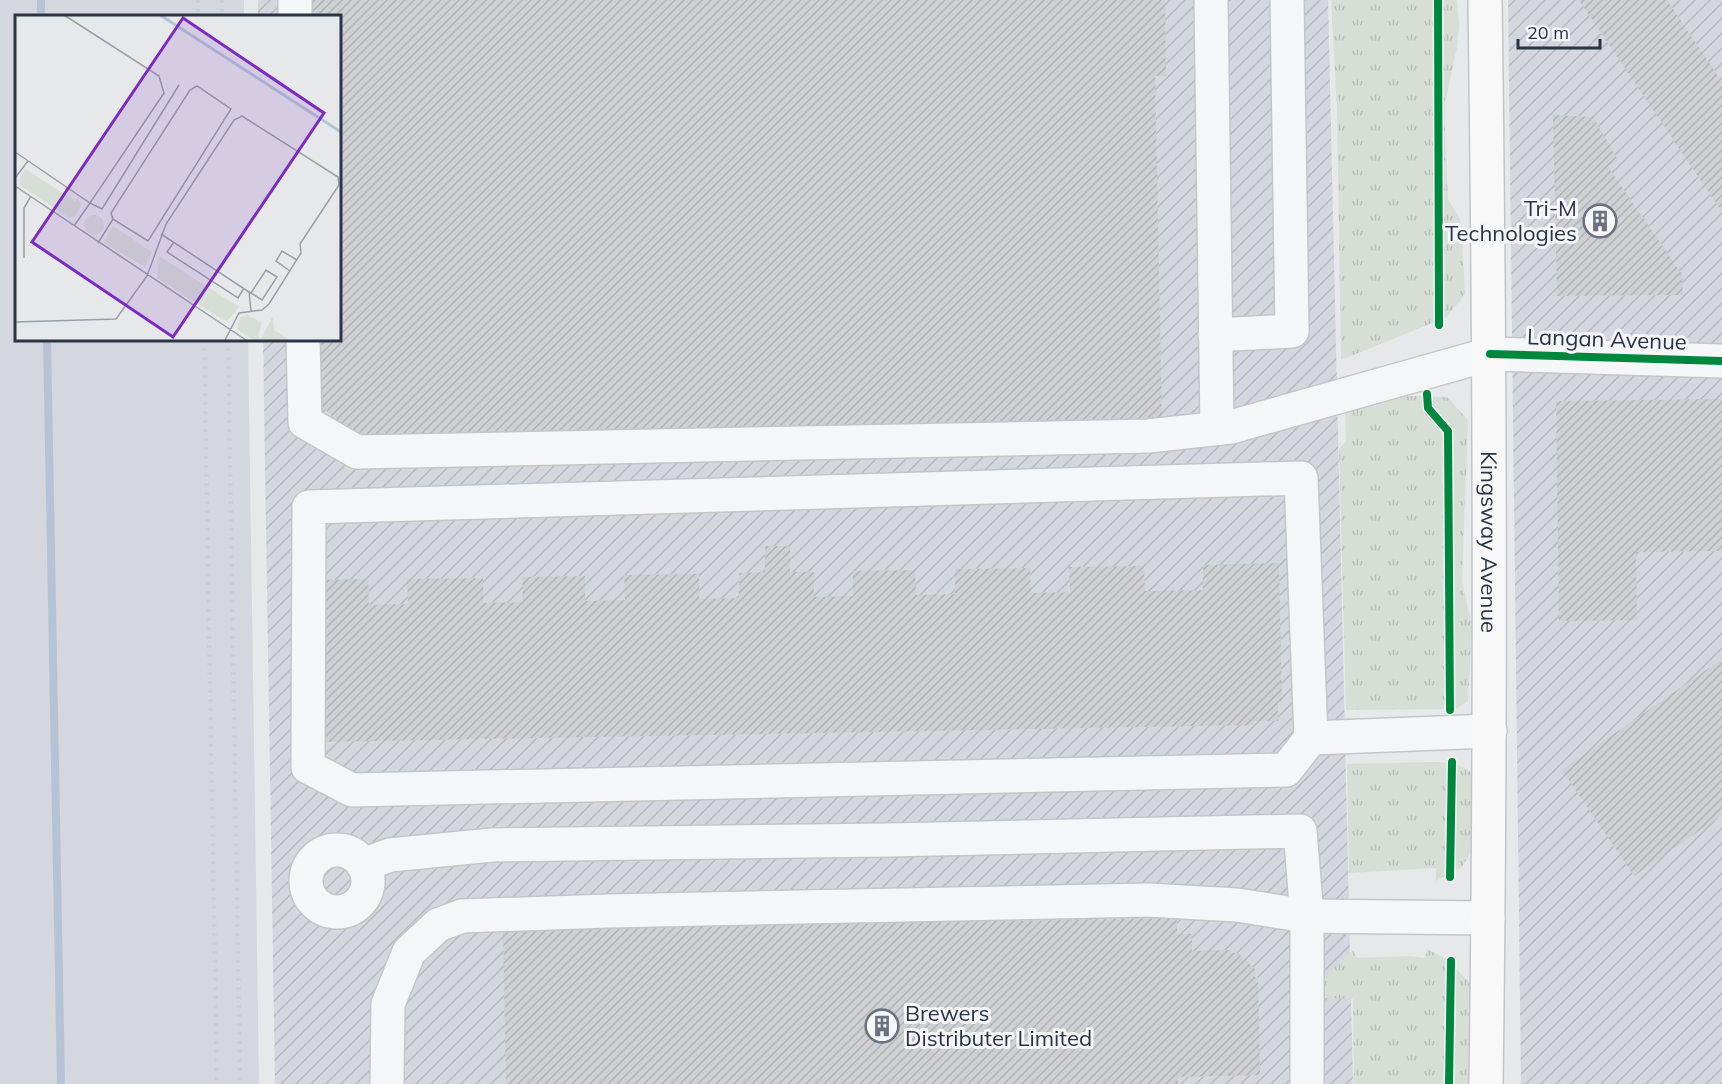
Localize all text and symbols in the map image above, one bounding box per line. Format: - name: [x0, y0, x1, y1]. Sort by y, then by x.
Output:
- scale bar: [1518, 12, 1600, 50]
- inset map: [15, 15, 340, 340]
- text: 20 m: [1527, 21, 1569, 44]
- place label: Tri-M Technologies: [1445, 194, 1577, 247]
- building icon: Tri-M Technologies: [1582, 203, 1618, 239]
- street label: Langan Avenue: [1527, 322, 1687, 356]
- street label: Kingsway Avenue: [1475, 451, 1503, 633]
- place label: Brewers Distributer Limited: [905, 999, 1092, 1052]
- building icon: Brewers Distributer Limited: [864, 1008, 900, 1044]

